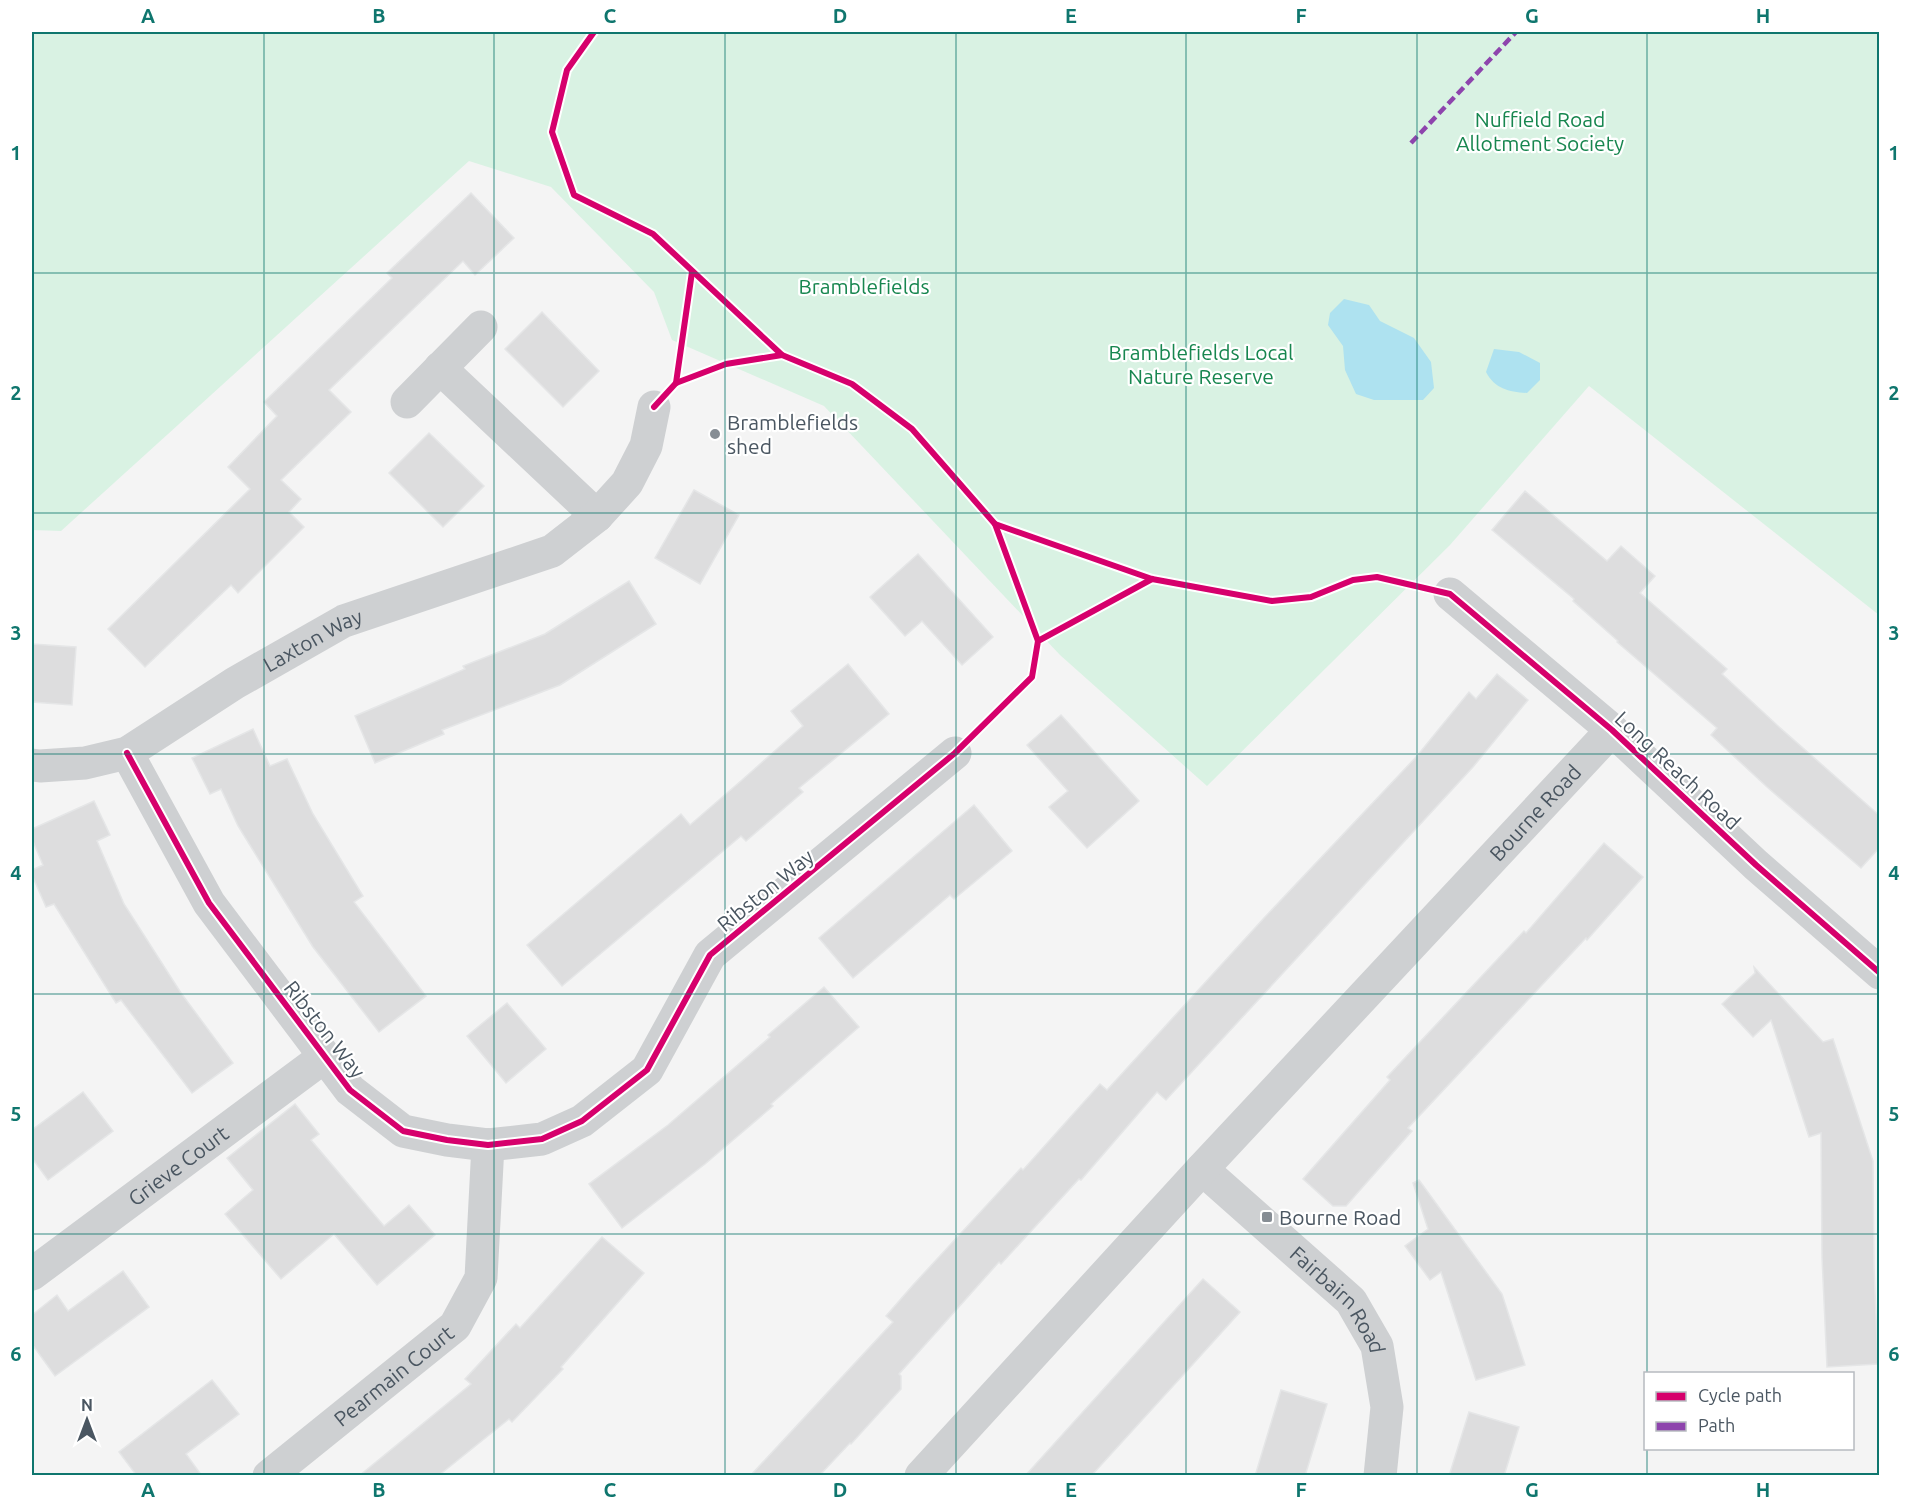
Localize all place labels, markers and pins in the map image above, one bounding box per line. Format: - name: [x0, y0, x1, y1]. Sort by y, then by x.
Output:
- place label: Bramblefields shed: [727, 410, 858, 458]
- marker: Bramblefields shed: [708, 427, 722, 441]
- place label: Bourne Road: [1279, 1205, 1401, 1229]
- marker: Bourne Road: [1260, 1210, 1274, 1224]

